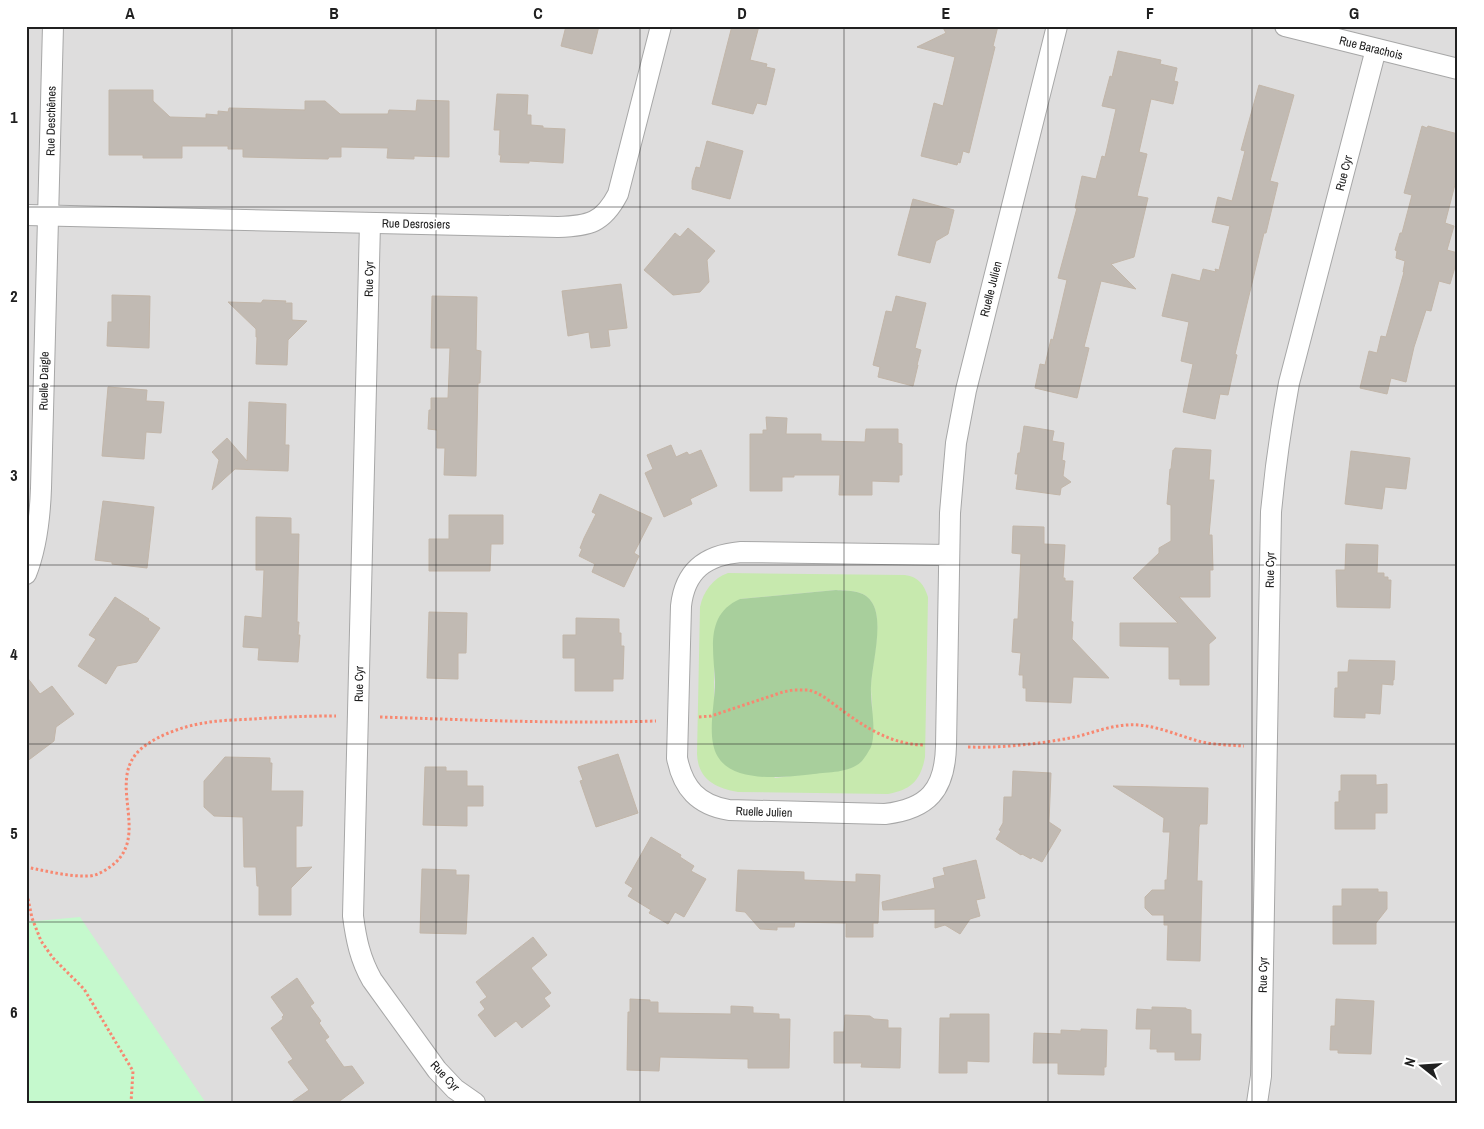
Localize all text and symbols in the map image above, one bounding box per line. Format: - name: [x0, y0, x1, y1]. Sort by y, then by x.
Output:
- text: A: [125, 2, 135, 24]
- text: B: [329, 2, 339, 24]
- text: C: [533, 2, 543, 24]
- text: D: [737, 2, 747, 24]
- text: E: [942, 2, 951, 24]
- text: F: [1146, 2, 1154, 24]
- text: G: [1349, 2, 1359, 24]
- street label: Rue Barachois: [1337, 32, 1405, 64]
- street label: Rue Deschênes: [42, 86, 60, 156]
- text: 1: [10, 106, 18, 128]
- street label: Rue Cyr: [1332, 153, 1356, 192]
- street label: Rue Desrosiers: [382, 215, 450, 233]
- street label: Ruelle Julien: [976, 259, 1006, 319]
- street label: Rue Cyr: [361, 260, 377, 297]
- text: 2: [10, 285, 18, 307]
- street label: Ruelle Daigle: [35, 351, 53, 411]
- text: 3: [10, 464, 18, 486]
- street label: Rue Cyr: [1262, 551, 1278, 588]
- text: 4: [10, 643, 18, 665]
- street label: Rue Cyr: [351, 665, 367, 702]
- street label: Ruelle Julien: [735, 803, 793, 821]
- text: 5: [10, 822, 18, 844]
- street label: Rue Cyr: [1255, 956, 1271, 993]
- text: 6: [10, 1001, 18, 1023]
- north arrow: [1396, 1042, 1446, 1092]
- text: N: [1400, 1056, 1419, 1069]
- street label: Rue Cyr: [427, 1057, 464, 1095]

